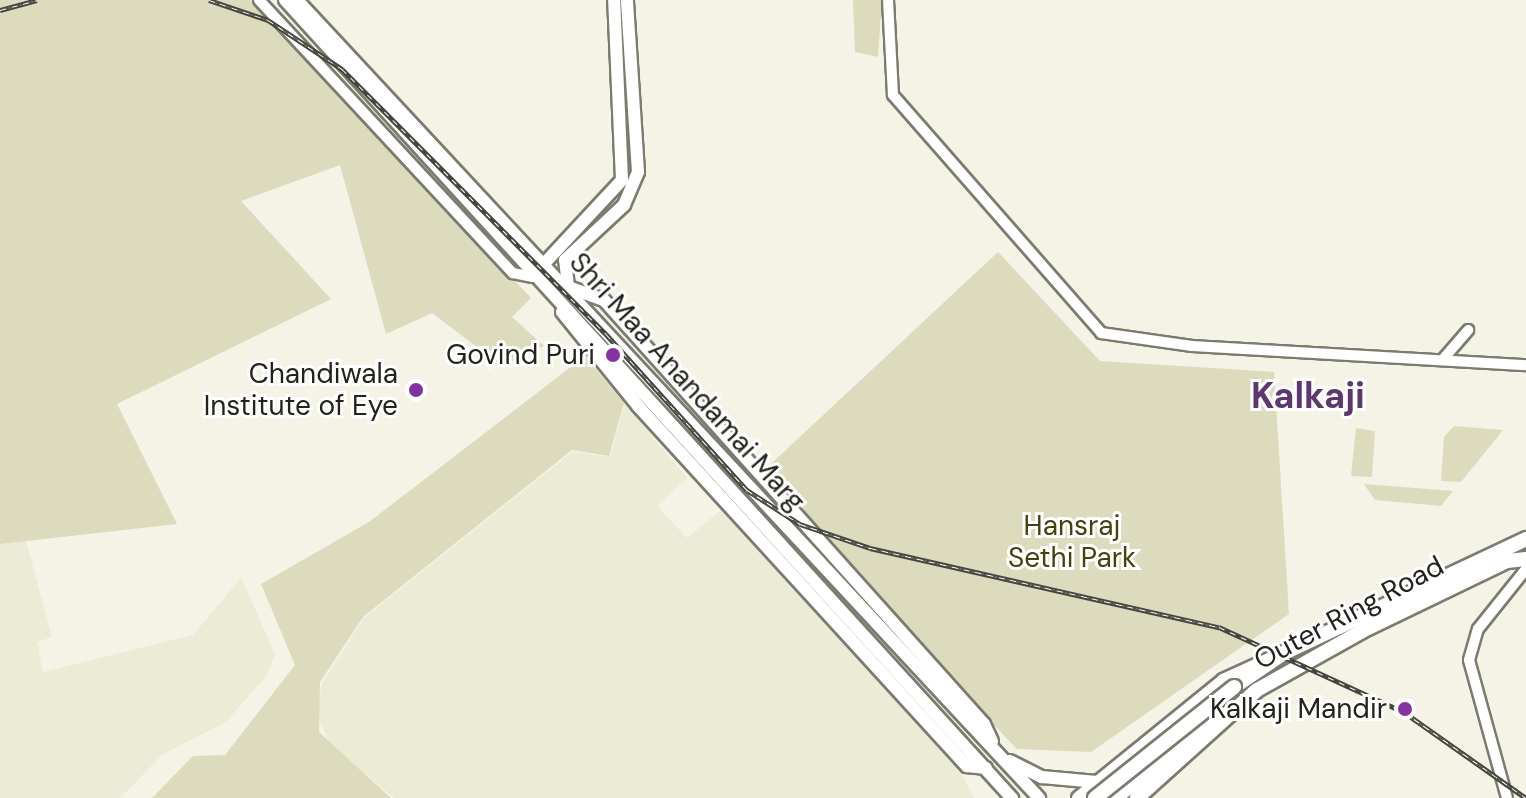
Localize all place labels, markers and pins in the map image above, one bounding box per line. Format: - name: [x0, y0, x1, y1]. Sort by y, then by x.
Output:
- place label: Govind Puri: [446, 338, 595, 372]
- marker: Govind Puri: [602, 344, 624, 366]
- place label: Chandiwala Institute of Eye: [204, 357, 398, 423]
- marker: Chandiwala Institute of Eye: [405, 379, 427, 401]
- place label: Kalkaji Mandir: [1210, 692, 1387, 726]
- marker: Kalkaji Mandir: [1394, 698, 1416, 720]

